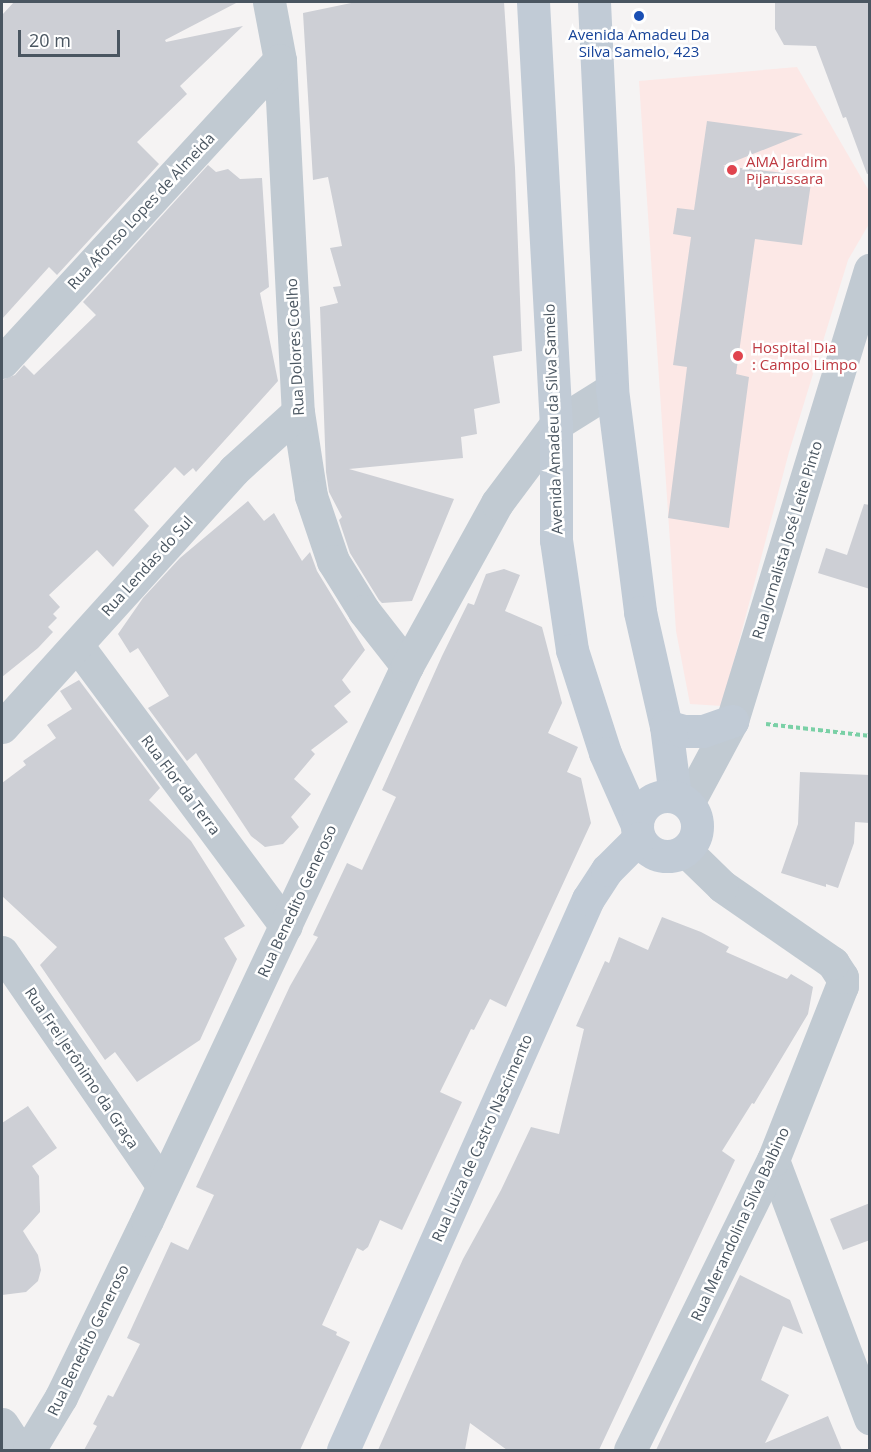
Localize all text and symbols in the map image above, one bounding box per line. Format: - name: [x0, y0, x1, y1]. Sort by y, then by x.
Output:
- marker: Avenida Amadeu Da Silva Samelo, 423: [632, 9, 646, 23]
- scale bar: [21, 18, 123, 56]
- place label: Avenida Amadeu Da Silva Samelo, 423: [568, 25, 710, 60]
- text: 20 m: [29, 28, 71, 52]
- street label: Rua Afonso Lopes de Almeida: [64, 129, 218, 293]
- place label: AMA Jardim Pijarussara: [746, 152, 828, 187]
- marker: AMA Jardim Pijarussara: [723, 161, 741, 179]
- street label: Rua Dolores Coelho: [282, 278, 308, 416]
- street label: Avenida Amadeu da Silva Samelo: [540, 303, 566, 535]
- place label: Hospital Dia : Campo Limpo: [752, 338, 857, 373]
- marker: Hospital Dia : Campo Limpo: [729, 347, 747, 365]
- street label: Rua Jornalista José Leite Pinto: [748, 439, 826, 641]
- street label: Rua Lendas do Sul: [97, 512, 197, 620]
- street label: Rua Flor da Terra: [138, 732, 224, 838]
- street label: Rua Benedito Generoso: [254, 822, 340, 980]
- street label: Rua Frei Jerônimo da Graça: [21, 984, 143, 1152]
- street label: Rua Luiza de Castro Nascimento: [428, 1031, 536, 1245]
- street label: Rua Merandolina Silva Balbino: [687, 1124, 793, 1324]
- street label: Rua Benedito Generoso: [44, 1261, 132, 1419]

